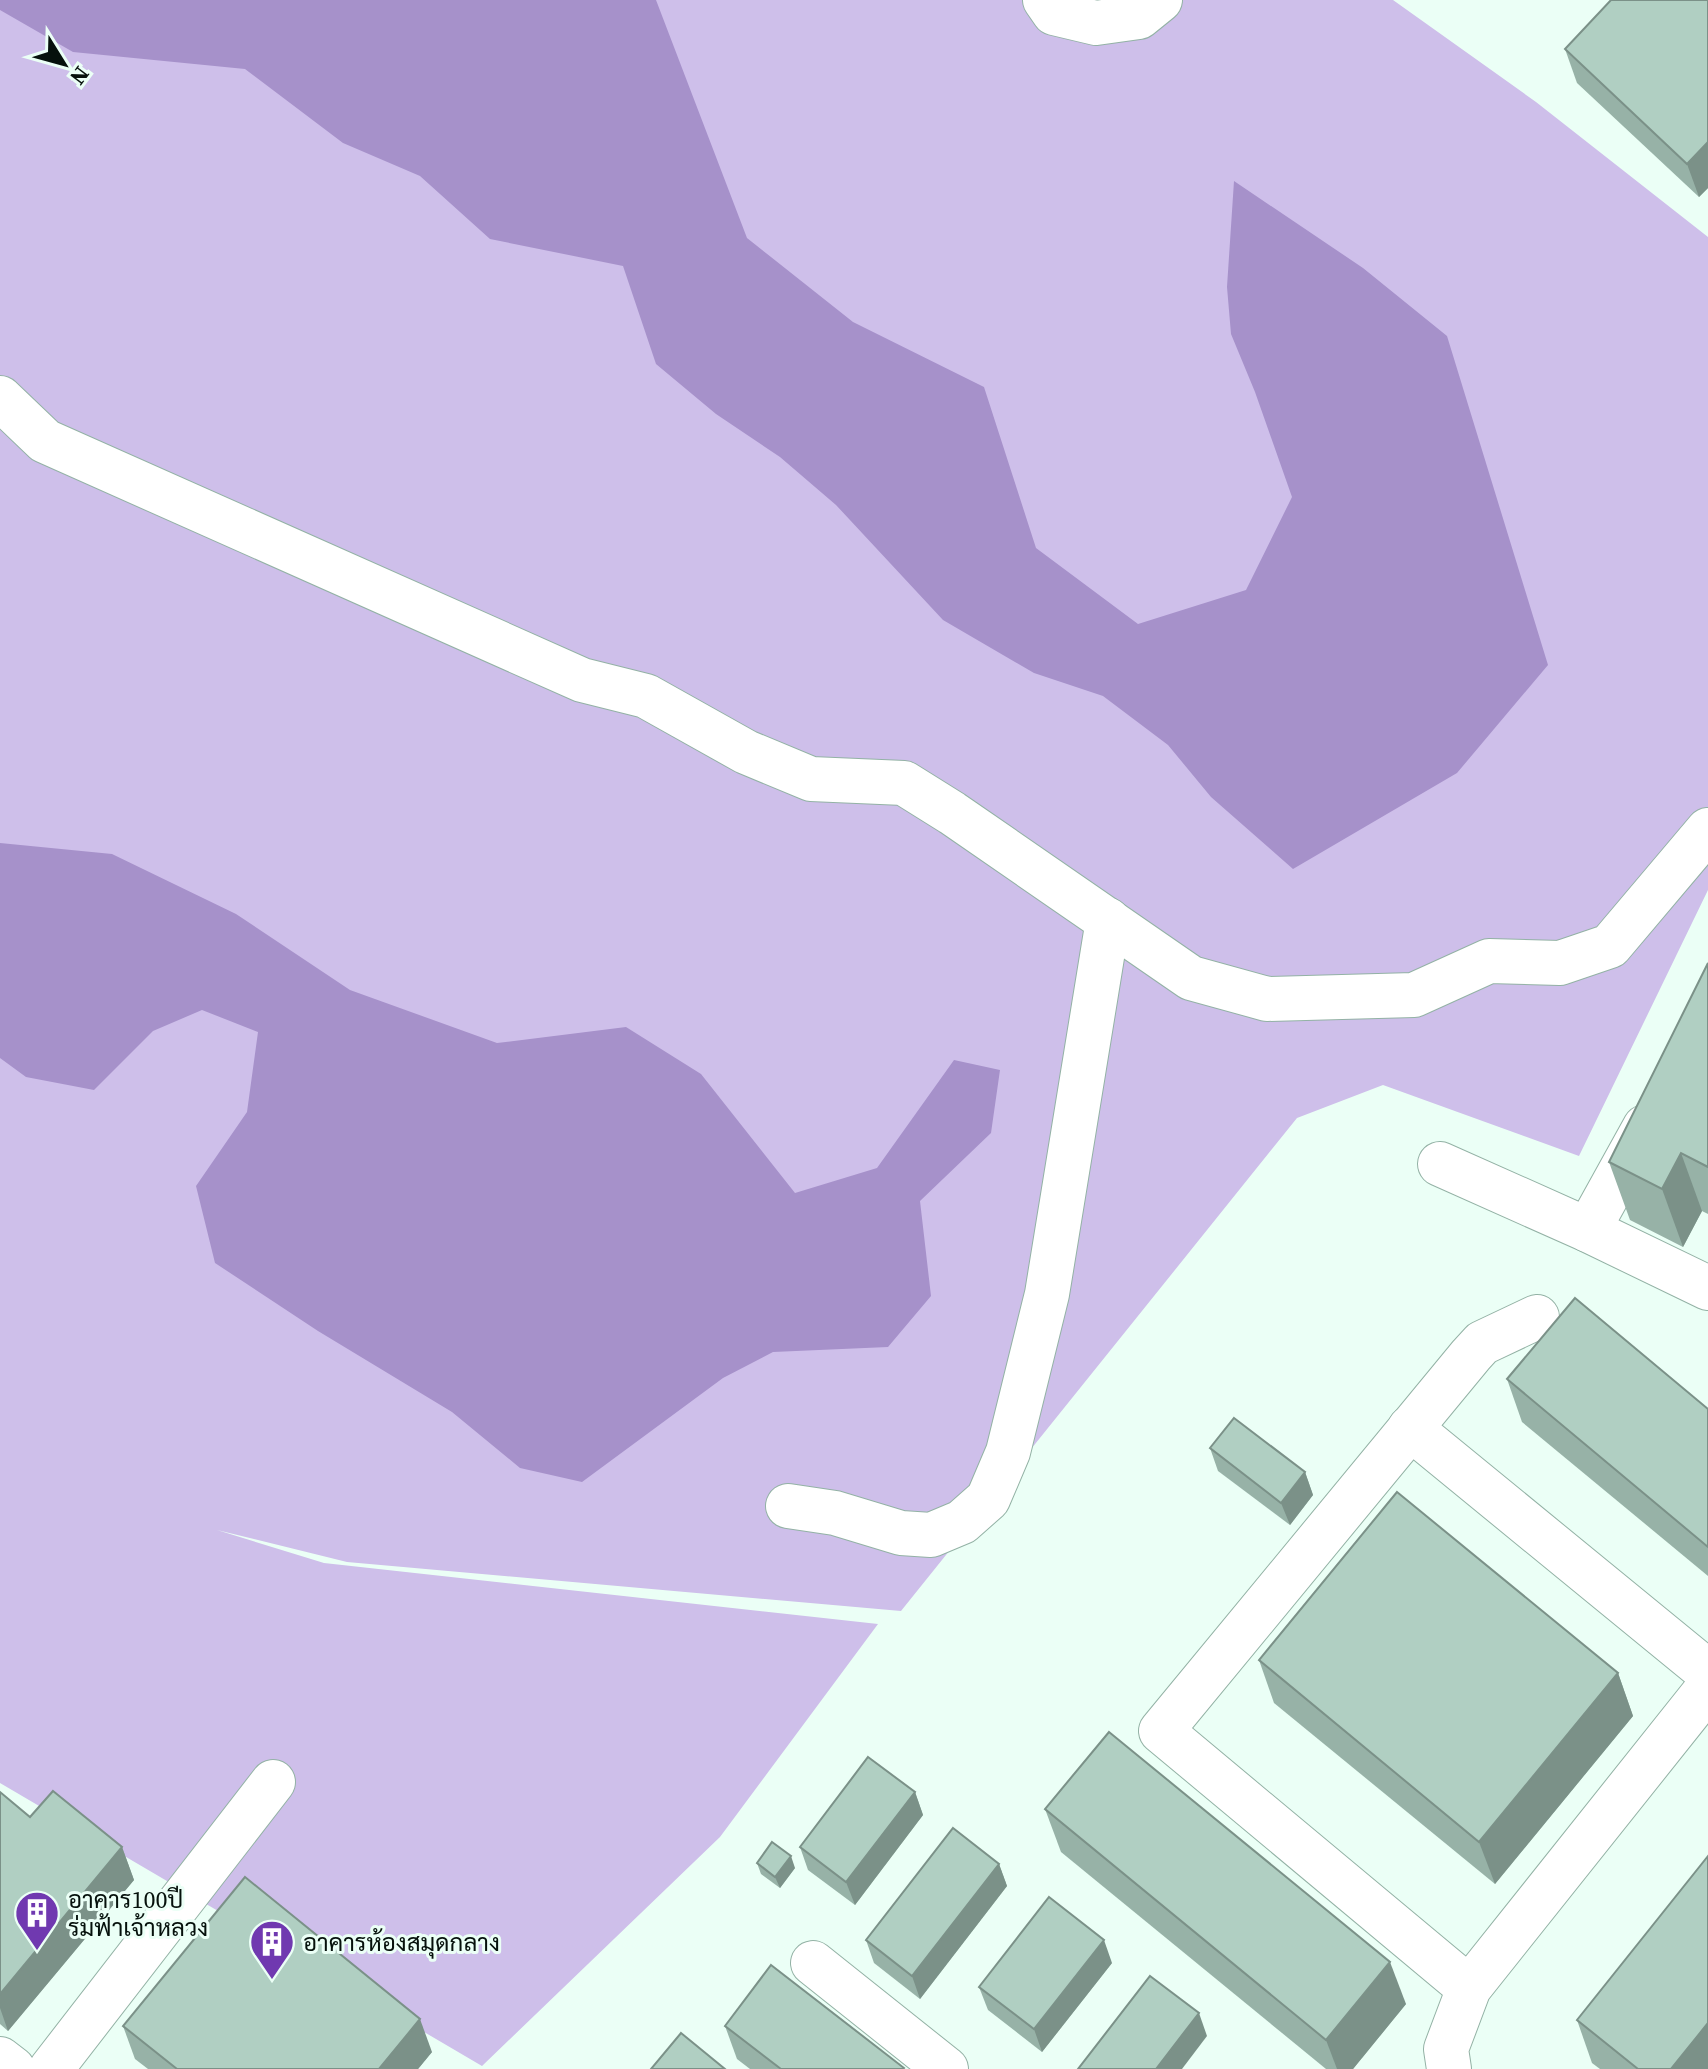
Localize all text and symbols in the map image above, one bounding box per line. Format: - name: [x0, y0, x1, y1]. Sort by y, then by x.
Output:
- north arrow: [24, 24, 104, 104]
- text: N: [63, 61, 97, 91]
- place label: อาคาร100ปี ร่มฟ้าเจ้าหลวง: [68, 1883, 208, 1944]
- building icon: อาคาร100ปี ร่มฟ้าเจ้าหลวง: [13, 1889, 61, 1952]
- building icon: อาคารห้องสมุดกลาง: [248, 1918, 296, 1981]
- place label: อาคารห้องสมุดกลาง: [303, 1926, 500, 1959]

